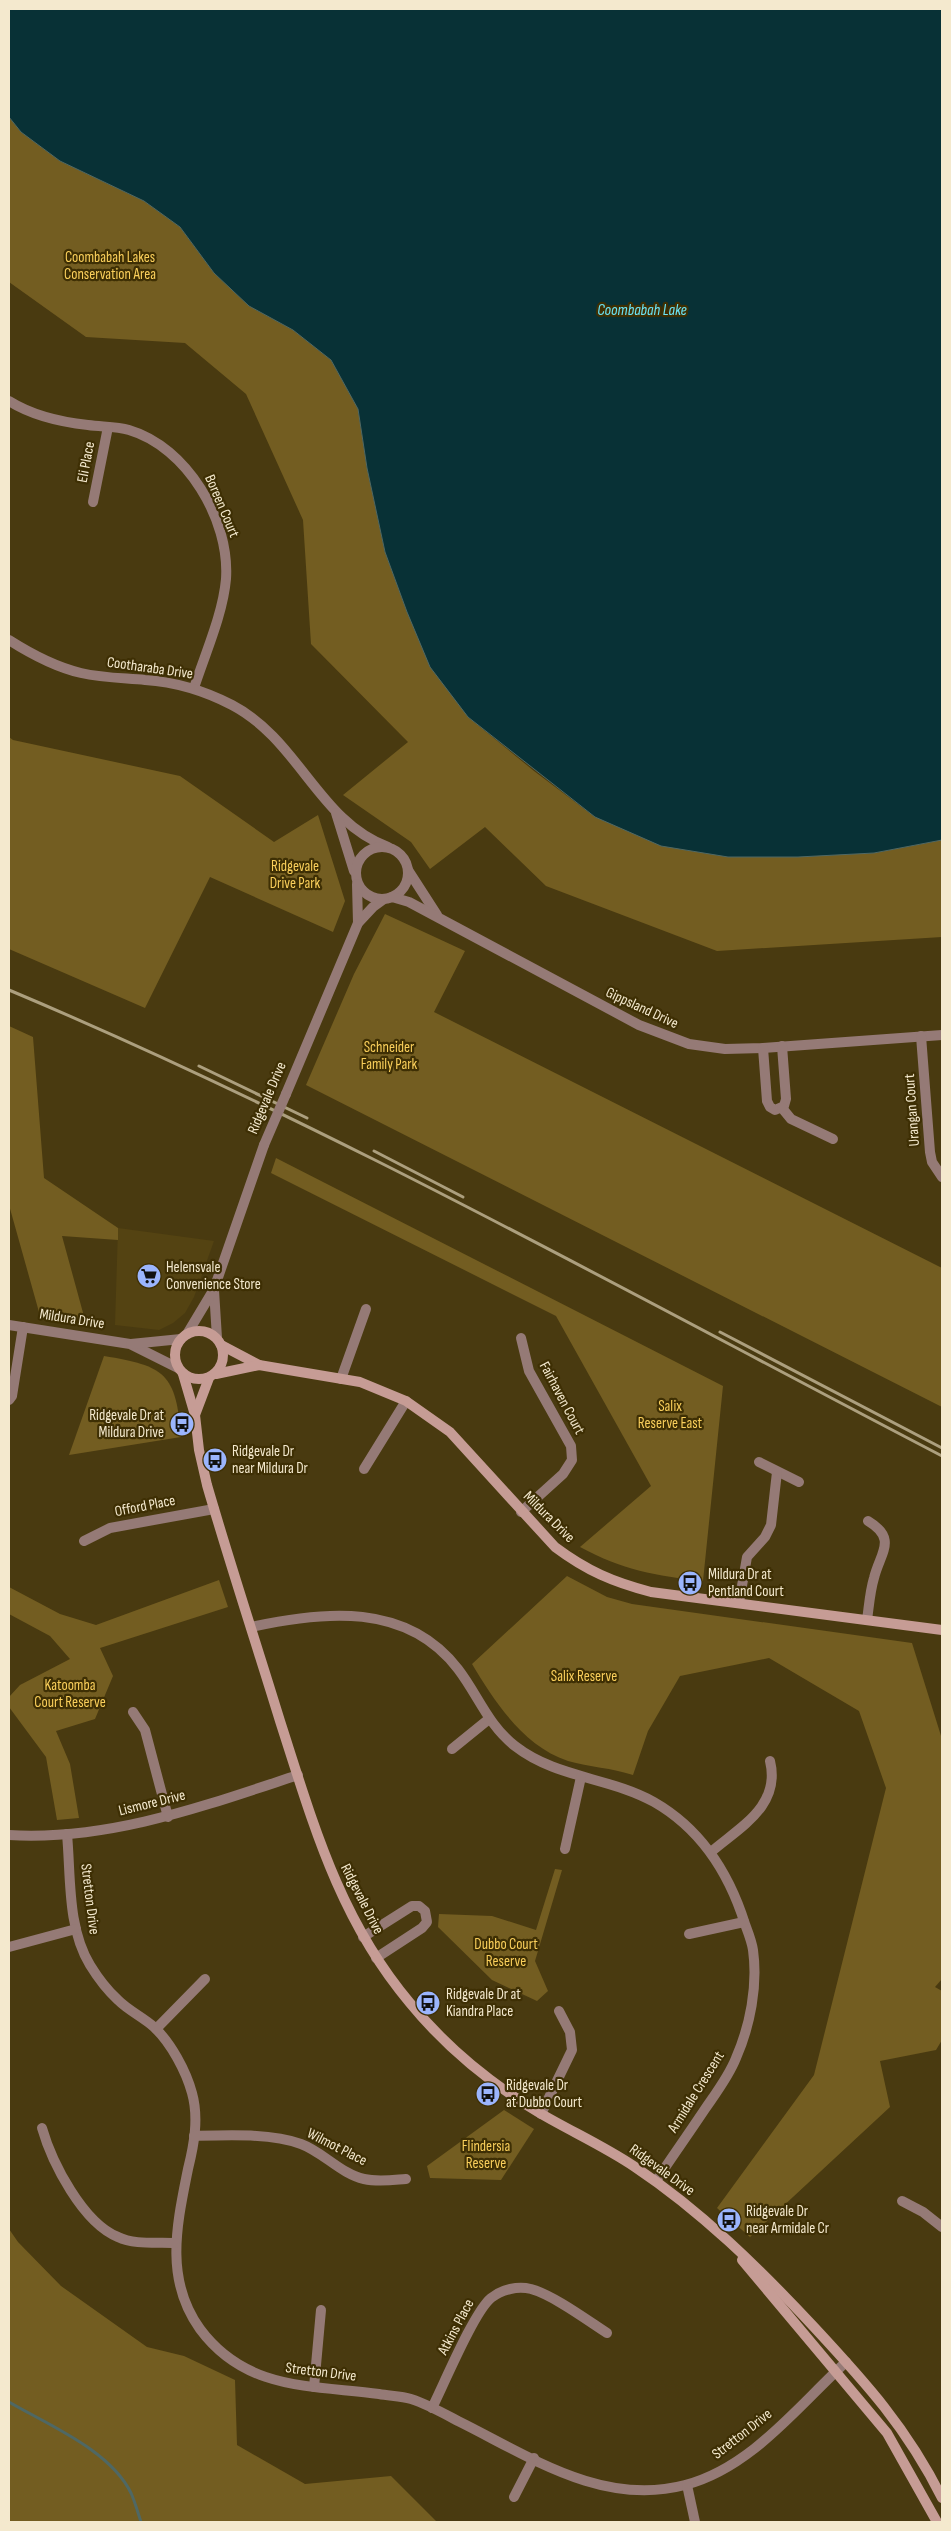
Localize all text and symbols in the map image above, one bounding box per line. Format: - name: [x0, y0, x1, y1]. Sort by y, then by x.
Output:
- park label: Coombabah Lakes Conservation Area: [64, 248, 156, 284]
- water label: Coombabah Lake: [597, 301, 687, 320]
- street label: Eli Place: [73, 440, 99, 484]
- street label: Boreen Court: [200, 472, 244, 541]
- street label: Cootharaba Drive: [106, 653, 194, 683]
- park label: Ridgevale Drive Park: [270, 857, 321, 893]
- street label: Gippsland Drive: [603, 983, 681, 1033]
- park label: Schneider Family Park: [361, 1038, 418, 1074]
- street label: Ridgevale Drive: [243, 1059, 291, 1137]
- street label: Urangan Court: [900, 1073, 924, 1147]
- place label: Helensvale Convenience Store: [166, 1258, 261, 1294]
- supermarket icon: Helensvale Convenience Store: [136, 1263, 162, 1289]
- street label: Mildura Drive: [38, 1304, 106, 1334]
- street label: Fairhaven Court: [535, 1358, 589, 1438]
- park label: Salix Reserve East: [638, 1397, 703, 1433]
- place label: Ridgevale Dr at Mildura Drive: [89, 1406, 164, 1442]
- bus stop icon: Ridgevale Dr at Mildura Drive: [169, 1411, 195, 1437]
- place label: Ridgevale Dr near Mildura Dr: [232, 1442, 309, 1478]
- bus stop icon: Ridgevale Dr near Mildura Dr: [202, 1447, 228, 1473]
- street label: Mildura Drive: [519, 1487, 579, 1547]
- street label: Offord Place: [113, 1491, 177, 1521]
- place label: Mildura Dr at Pentland Court: [708, 1565, 784, 1601]
- bus stop icon: Mildura Dr at Pentland Court: [677, 1570, 703, 1596]
- park label: Salix Reserve: [551, 1667, 617, 1686]
- park label: Katoomba Court Reserve: [34, 1676, 106, 1712]
- street label: Lismore Drive: [117, 1786, 187, 1820]
- street label: Ridgevale Drive: [336, 1861, 388, 1937]
- street label: Stretton Drive: [76, 1862, 104, 1936]
- park label: Dubbo Court Reserve: [474, 1935, 538, 1971]
- place label: Ridgevale Dr at Kiandra Place: [446, 1985, 521, 2021]
- bus stop icon: Ridgevale Dr at Kiandra Place: [415, 1990, 441, 2016]
- street label: Armidale Crescent: [663, 2047, 729, 2137]
- place label: Ridgevale Dr at Dubbo Court: [506, 2076, 583, 2112]
- bus stop icon: Ridgevale Dr at Dubbo Court: [475, 2081, 501, 2107]
- street label: Wilmot Place: [304, 2124, 370, 2170]
- park label: Flindersia Reserve: [462, 2137, 510, 2173]
- street label: Ridgevale Drive: [625, 2140, 699, 2200]
- place label: Ridgevale Dr near Armidale Cr: [746, 2202, 830, 2238]
- bus stop icon: Ridgevale Dr near Armidale Cr: [716, 2207, 742, 2233]
- street label: Atkins Place: [433, 2296, 479, 2359]
- street label: Stretton Drive: [284, 2358, 358, 2386]
- street label: Stretton Drive: [708, 2405, 776, 2463]

